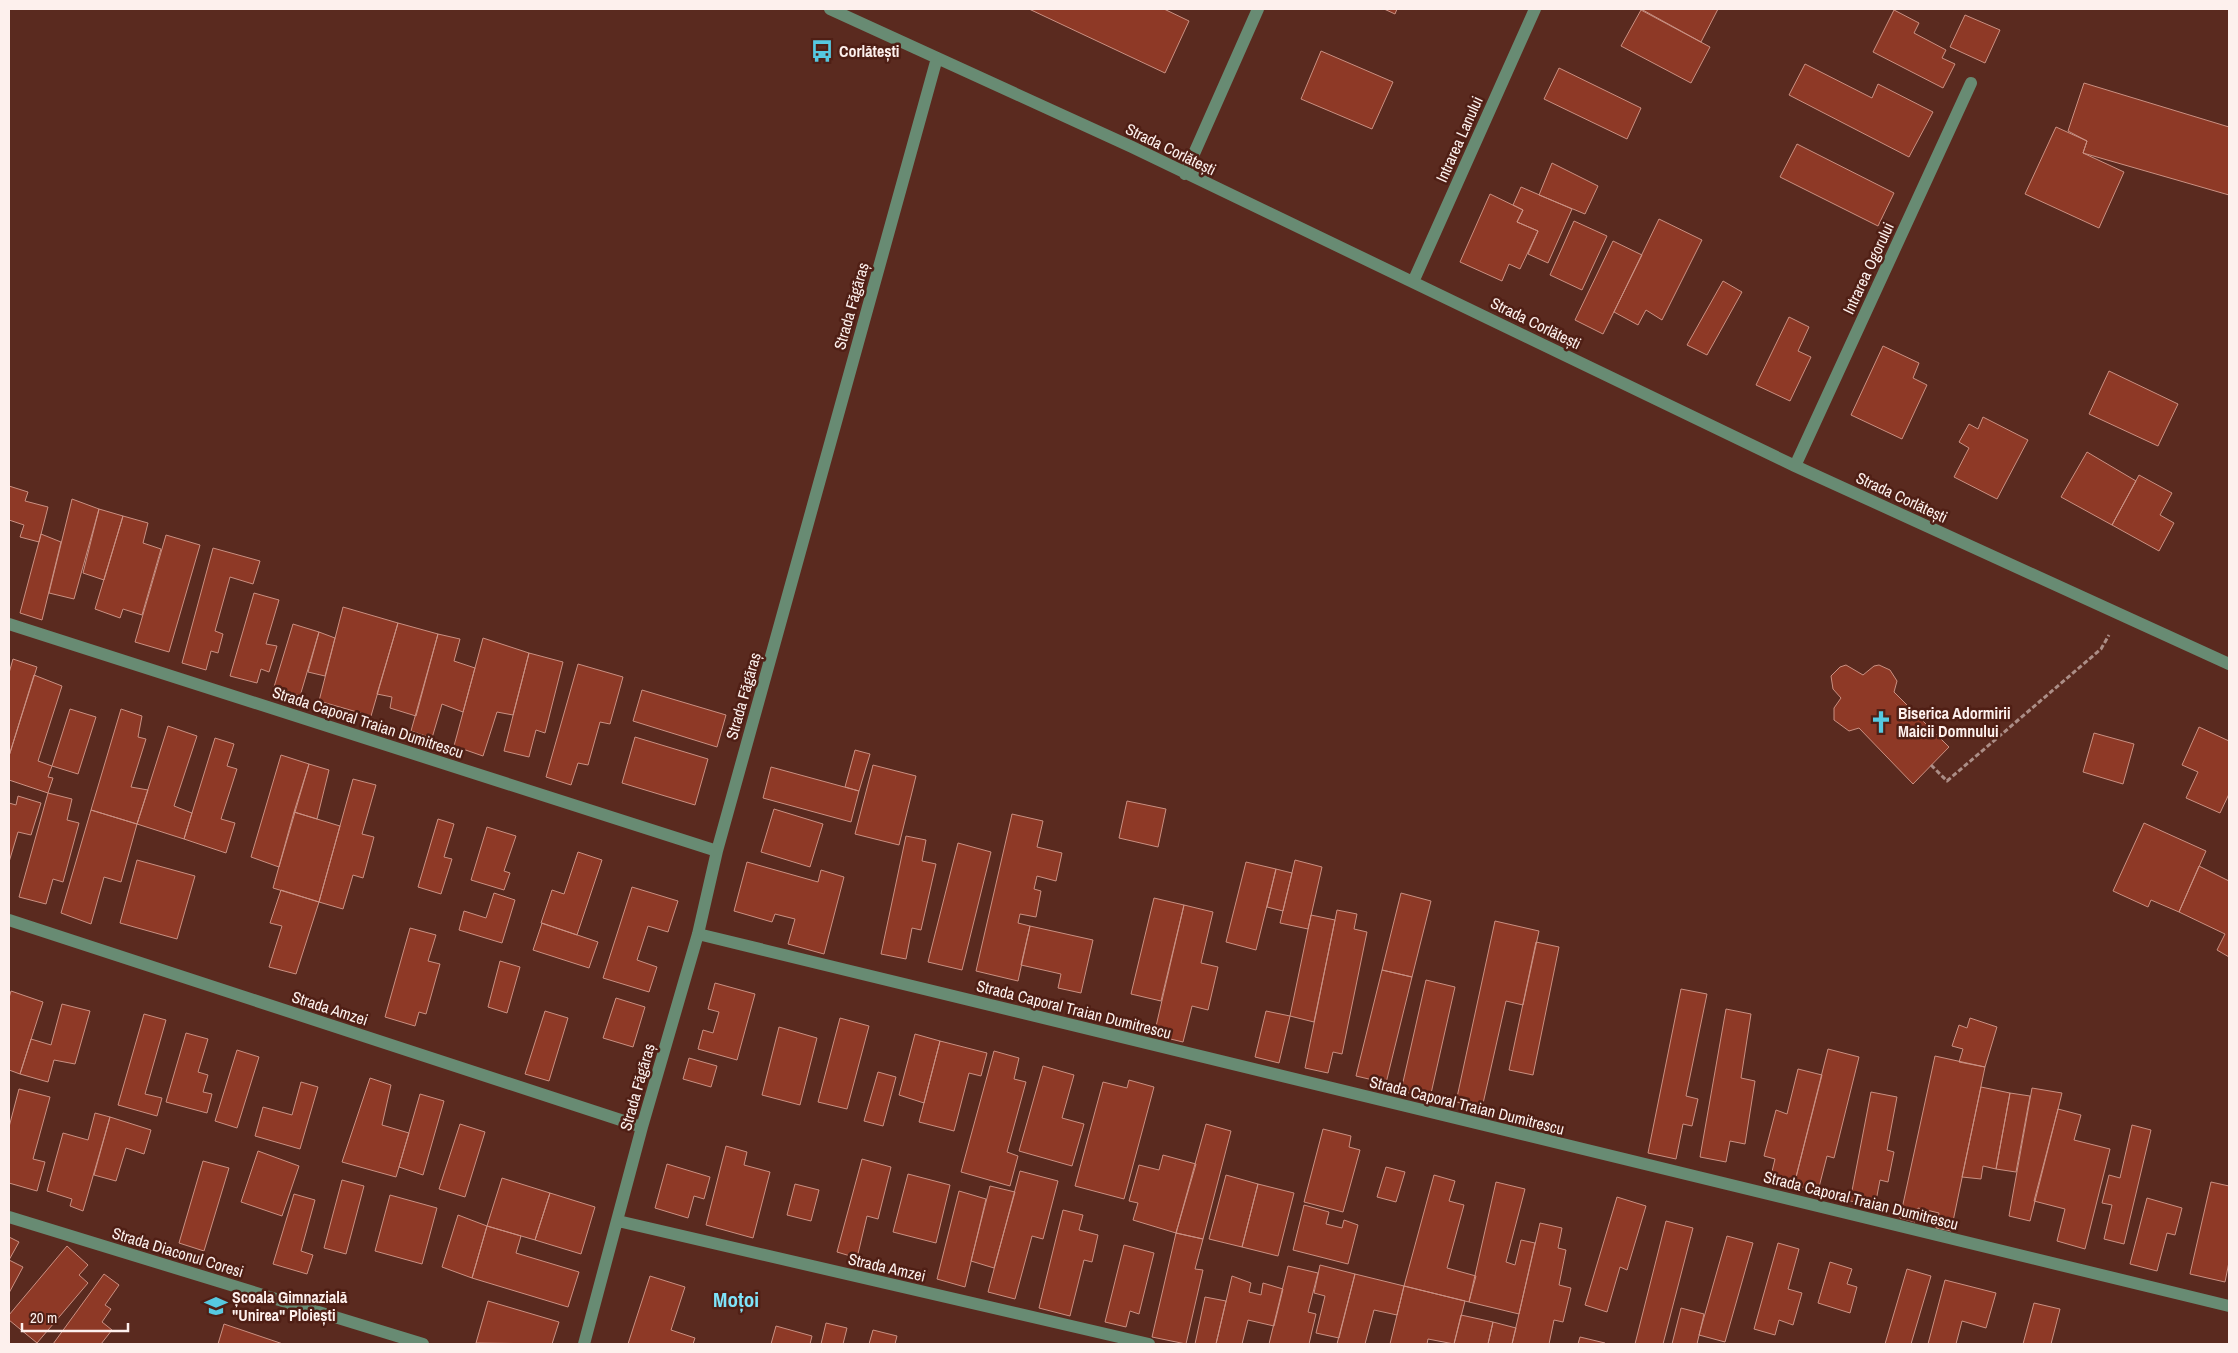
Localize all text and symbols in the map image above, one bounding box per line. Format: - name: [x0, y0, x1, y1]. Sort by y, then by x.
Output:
- bus stop icon: Corlătești: [809, 38, 835, 64]
- place label: Corlătești: [839, 40, 900, 62]
- street label: Intrarea Lanului: [1430, 93, 1488, 185]
- street label: Strada Corlătești: [1122, 118, 1220, 180]
- street label: Intrarea Ogorului: [1837, 218, 1899, 318]
- street label: Strada Făgăraș: [828, 260, 874, 352]
- street label: Strada Corlătești: [1487, 292, 1585, 354]
- street label: Strada Corlătești: [1853, 466, 1951, 528]
- street label: Strada Făgăraș: [720, 650, 766, 742]
- street label: Strada Caporal Traian Dumitrescu: [270, 681, 466, 763]
- place label: Biserica Adormirii Maicii Domnului: [1898, 702, 2011, 742]
- church icon: Biserica Adormirii Maicii Domnului: [1868, 709, 1894, 735]
- street label: Strada Caporal Traian Dumitrescu: [974, 974, 1174, 1044]
- street label: Strada Amzei: [289, 985, 371, 1031]
- street label: Strada Făgăraș: [614, 1041, 660, 1133]
- street label: Strada Caporal Traian Dumitrescu: [1367, 1070, 1567, 1140]
- street label: Strada Caporal Traian Dumitrescu: [1761, 1165, 1961, 1235]
- street label: Strada Diaconul Coresi: [110, 1222, 246, 1282]
- street label: Strada Amzei: [846, 1247, 928, 1287]
- district label: Moțoi: [713, 1285, 759, 1314]
- place label: Școala Gimnazială "Unirea" Ploiești: [232, 1286, 348, 1326]
- school or university icon: Școala Gimnazială "Unirea" Ploiești: [203, 1293, 229, 1319]
- scale bar: [22, 1300, 129, 1332]
- text: 20 m: [30, 1307, 57, 1328]

